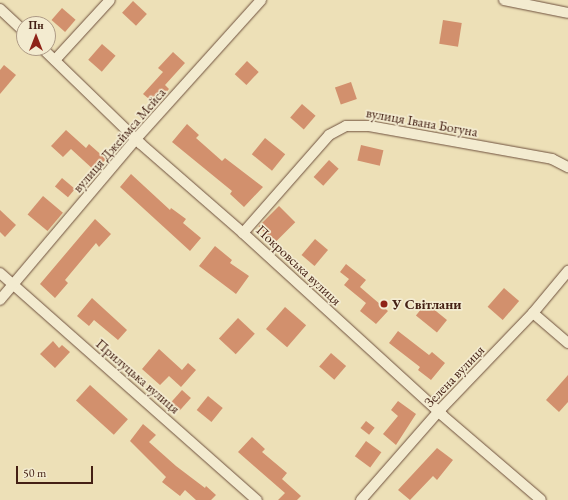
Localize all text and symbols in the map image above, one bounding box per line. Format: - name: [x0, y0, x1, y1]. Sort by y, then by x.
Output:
- north arrow: [16, 16, 56, 56]
- text: Пн: [28, 18, 44, 32]
- street label: вулиця Джеймса Мейса: [69, 84, 169, 196]
- street label: вулиця Івана Богуна: [365, 104, 479, 140]
- street label: Покровська вулиця: [253, 221, 345, 309]
- place label: У Світлани: [392, 296, 462, 312]
- marker: У Світлани: [379, 299, 389, 309]
- street label: Прилуцька вулиця: [93, 335, 183, 417]
- street label: Зелена вулиця: [420, 342, 488, 410]
- scale bar: [18, 458, 95, 484]
- text: 50 m: [23, 465, 46, 481]

